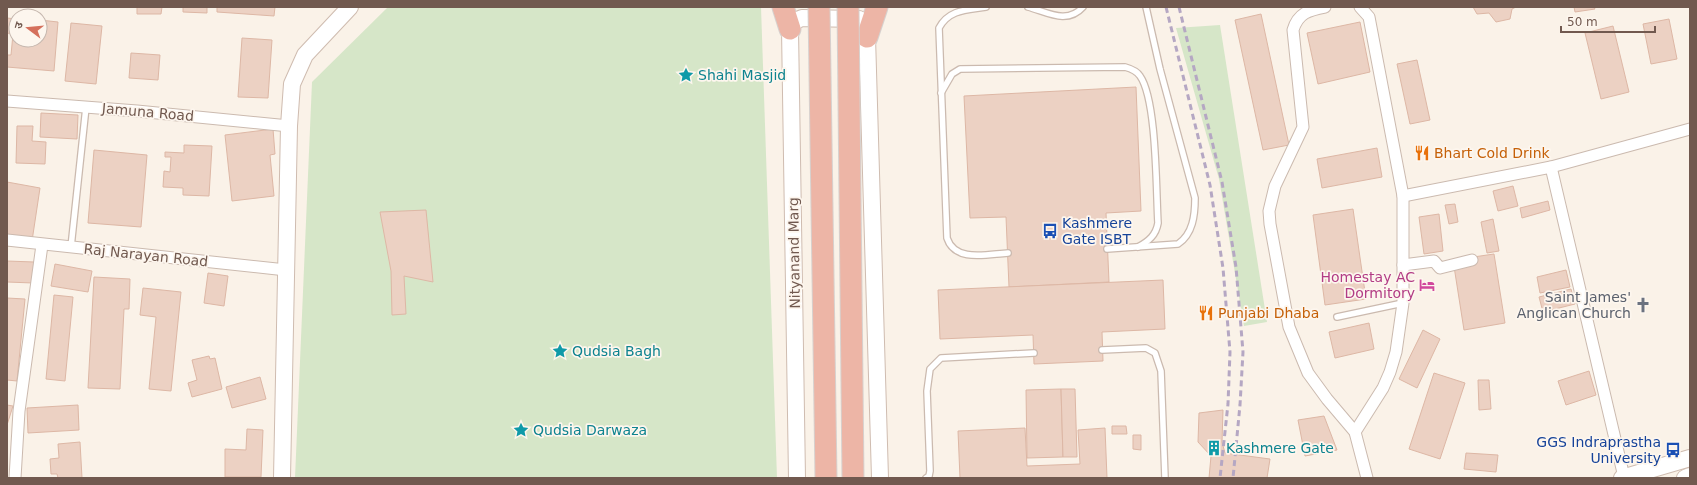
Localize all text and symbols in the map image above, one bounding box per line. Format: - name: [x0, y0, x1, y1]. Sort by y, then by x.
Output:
- north arrow: [8, 8, 48, 48]
- scale bar: [1561, 8, 1655, 34]
- text: 50 m: [1567, 15, 1598, 29]
- text: उ: [12, 20, 26, 30]
- place icon: Shahi Masjid: [677, 66, 695, 84]
- place label: Shahi Masjid: [698, 67, 786, 83]
- street label: Jamuna Road: [100, 100, 195, 124]
- restaurant icon: Bhart Cold Drink: [1413, 144, 1431, 162]
- place label: Bhart Cold Drink: [1434, 145, 1551, 161]
- street label: Nityanand Marg: [785, 197, 803, 309]
- place label: Kashmere Gate ISBT: [1062, 215, 1132, 247]
- bus stop icon: Kashmere Gate ISBT: [1041, 222, 1059, 240]
- street label: Raj Narayan Road: [83, 241, 209, 269]
- place label: Homestay AC Dormitory: [1320, 269, 1415, 301]
- hotel icon: Homestay AC Dormitory: [1418, 276, 1436, 294]
- place label: Saint James' Anglican Church: [1517, 289, 1631, 321]
- church icon: Saint James' Anglican Church: [1634, 296, 1652, 314]
- restaurant icon: Punjabi Dhaba: [1197, 304, 1215, 322]
- place label: Punjabi Dhaba: [1218, 305, 1319, 321]
- place icon: Qudsia Bagh: [551, 342, 569, 360]
- place label: Qudsia Bagh: [572, 343, 661, 359]
- place icon: Qudsia Darwaza: [512, 421, 530, 439]
- place label: Qudsia Darwaza: [533, 422, 647, 438]
- place label: GGS Indraprastha University: [1536, 434, 1661, 466]
- building icon: Kashmere Gate: [1205, 439, 1223, 457]
- place label: Kashmere Gate: [1226, 440, 1334, 456]
- bus stop icon: GGS Indraprastha University: [1664, 441, 1682, 459]

